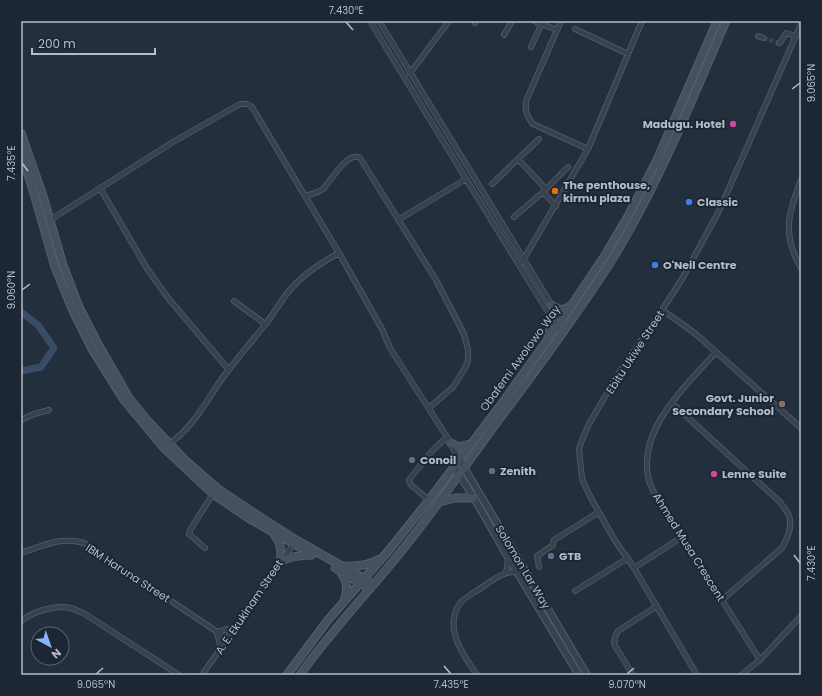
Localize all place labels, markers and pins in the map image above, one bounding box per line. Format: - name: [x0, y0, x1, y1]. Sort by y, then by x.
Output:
- place label: Madugu. Hotel: [643, 116, 725, 132]
- marker: Madugu. Hotel: [728, 119, 738, 129]
- place label: The penthouse, kirmu plaza: [563, 177, 650, 206]
- marker: The penthouse, kirmu plaza: [550, 186, 560, 196]
- place label: Classic: [697, 194, 739, 210]
- marker: Classic: [684, 197, 694, 207]
- place label: O'Neil Centre: [663, 257, 737, 273]
- marker: O'Neil Centre: [650, 260, 660, 270]
- place label: Govt. Junior Secondary School: [672, 390, 774, 419]
- marker: Govt. Junior Secondary School: [777, 399, 787, 409]
- place label: Conoil: [420, 452, 456, 468]
- marker: Conoil: [407, 455, 417, 465]
- place label: Zenith: [500, 463, 536, 479]
- marker: Zenith: [487, 466, 497, 476]
- place label: Lenne Suite: [722, 466, 787, 482]
- marker: Lenne Suite: [709, 469, 719, 479]
- place label: GTB: [559, 548, 581, 564]
- marker: GTB: [546, 551, 556, 561]

